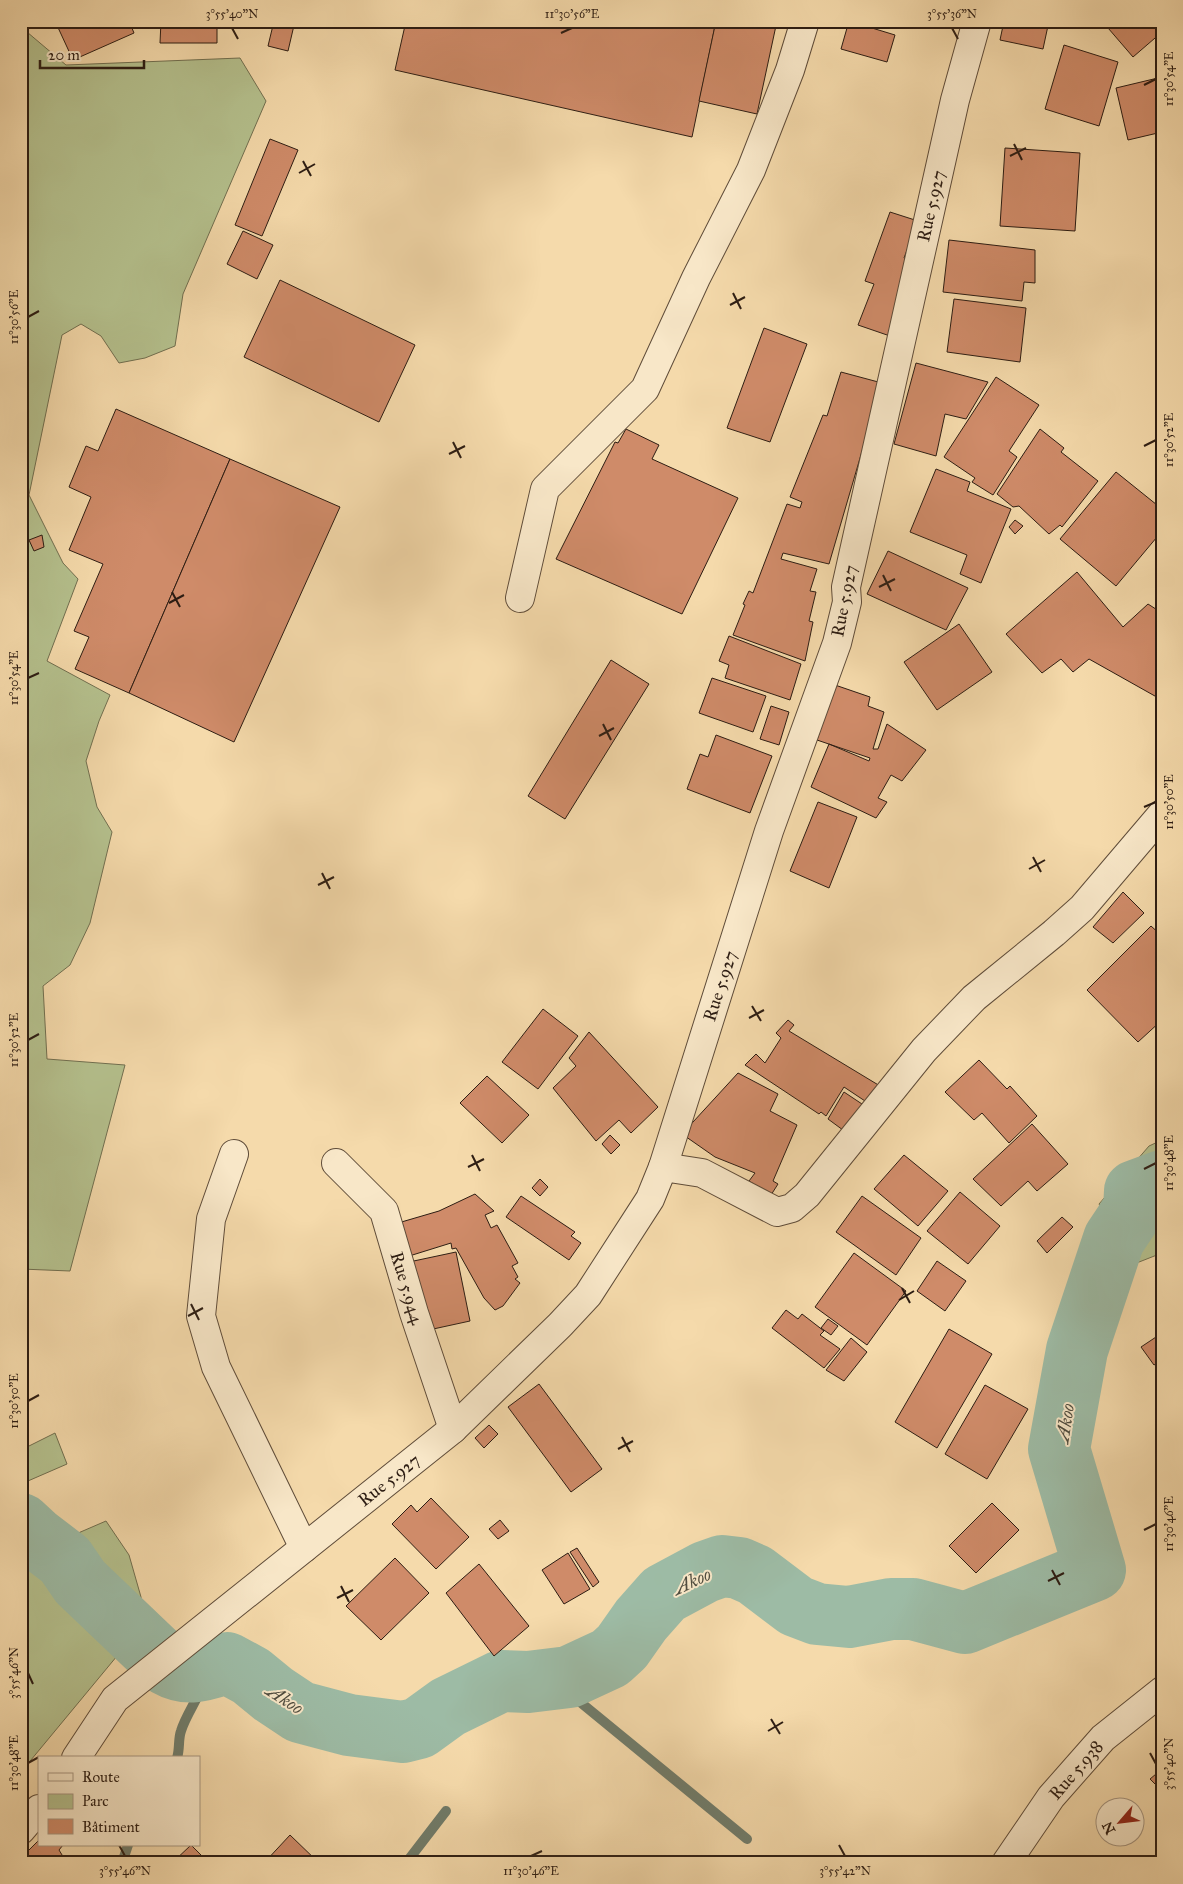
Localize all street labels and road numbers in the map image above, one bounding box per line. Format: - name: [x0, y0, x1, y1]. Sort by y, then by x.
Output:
- street label: Rue 5.927: [912, 168, 950, 244]
- street label: Rue 5.927: [826, 563, 862, 639]
- street label: Rue 5.927: [698, 948, 742, 1024]
- street label: Rue 5.944: [386, 1249, 429, 1328]
- street label: Rue 5.927: [354, 1449, 424, 1511]
- street label: Rue 5.938: [1044, 1736, 1108, 1804]

